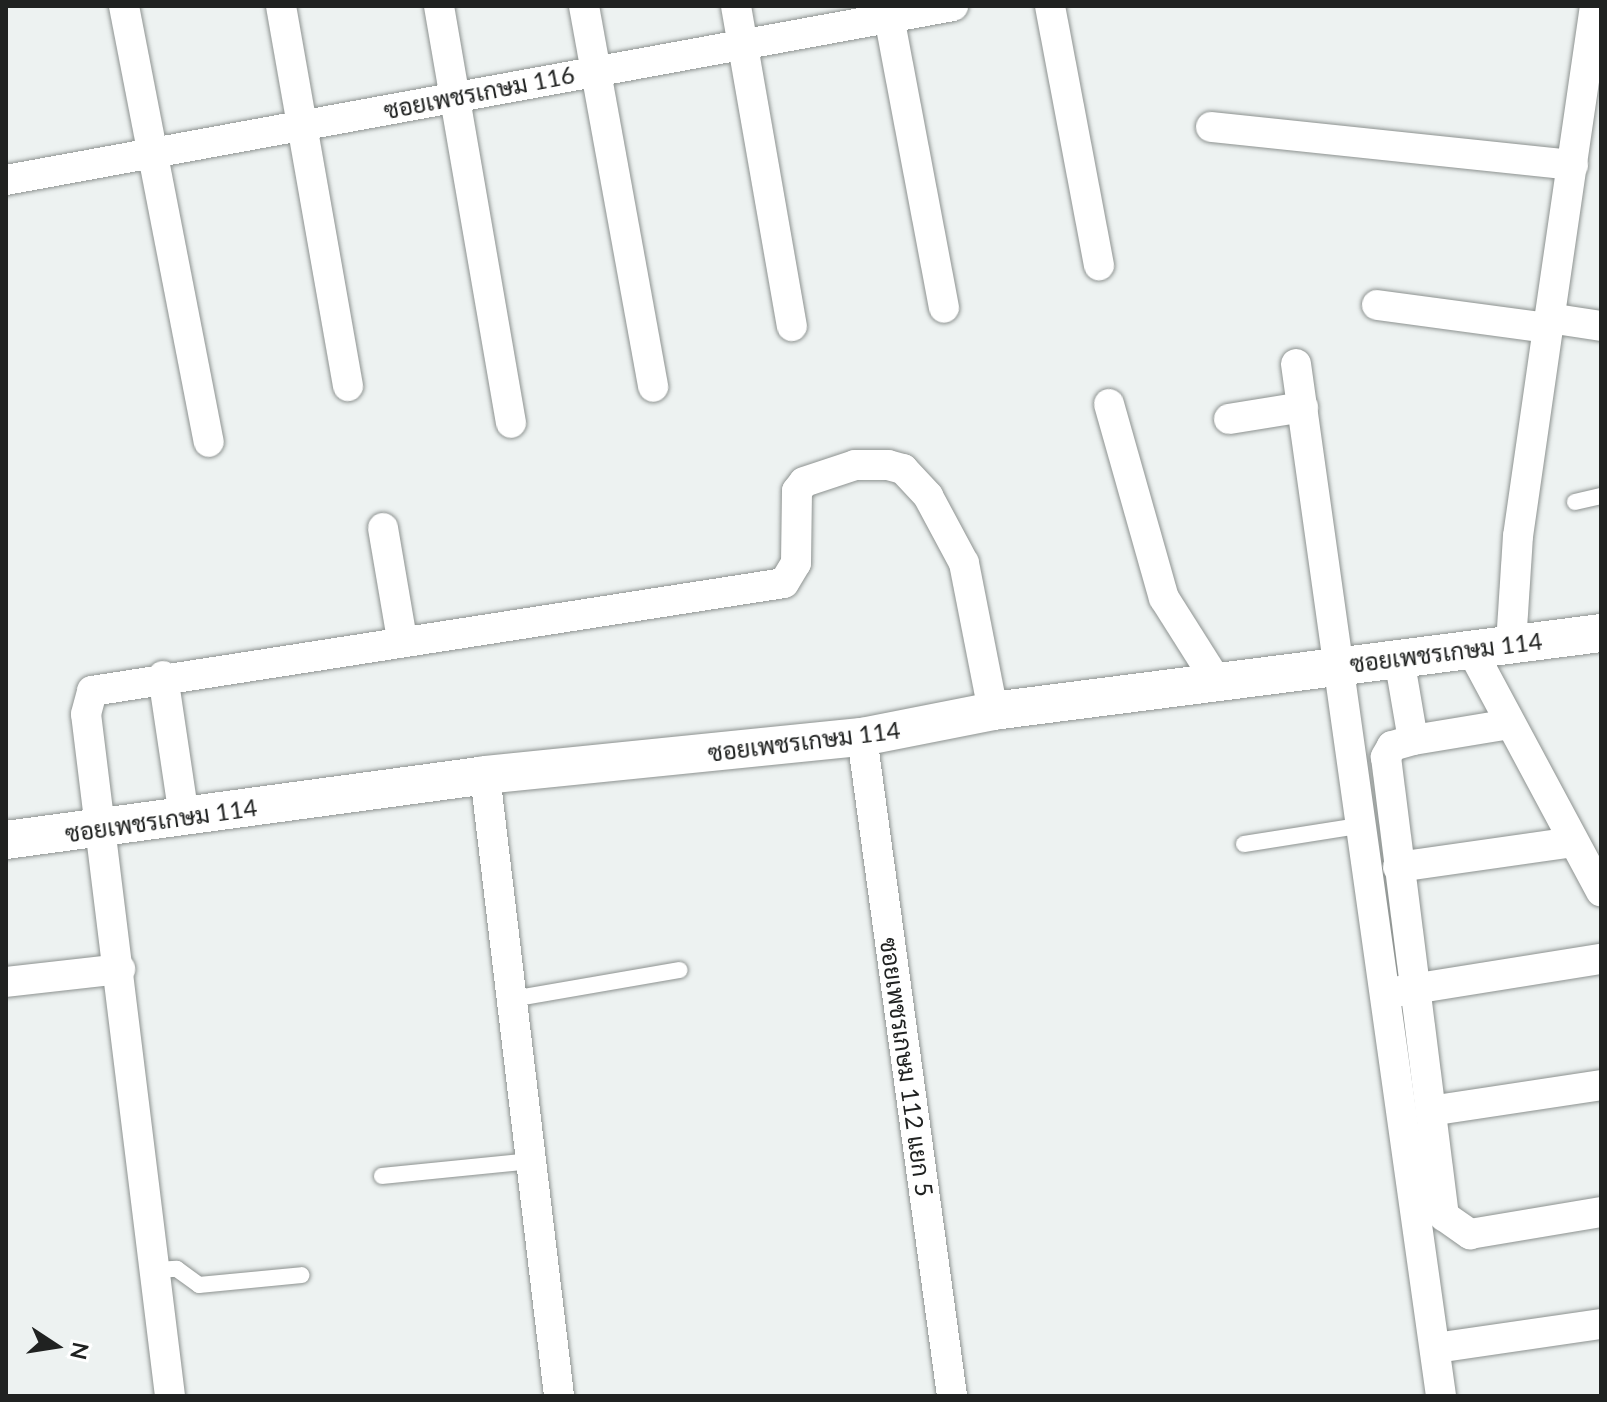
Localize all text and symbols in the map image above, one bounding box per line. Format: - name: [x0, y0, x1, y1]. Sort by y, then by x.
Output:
- street label: ซอยเพชรเกษม 116: [381, 59, 577, 125]
- street label: ซอยเพชรเกษม 114: [1348, 626, 1544, 678]
- street label: ซอยเพชรเกษม 114: [706, 715, 902, 767]
- street label: ซอยเพชรเกษม 114: [63, 792, 259, 848]
- street label: ซอยเพชรเกษม 112 แยก 5: [875, 936, 939, 1198]
- north arrow: [16, 1306, 96, 1386]
- text: N: [65, 1340, 95, 1362]

